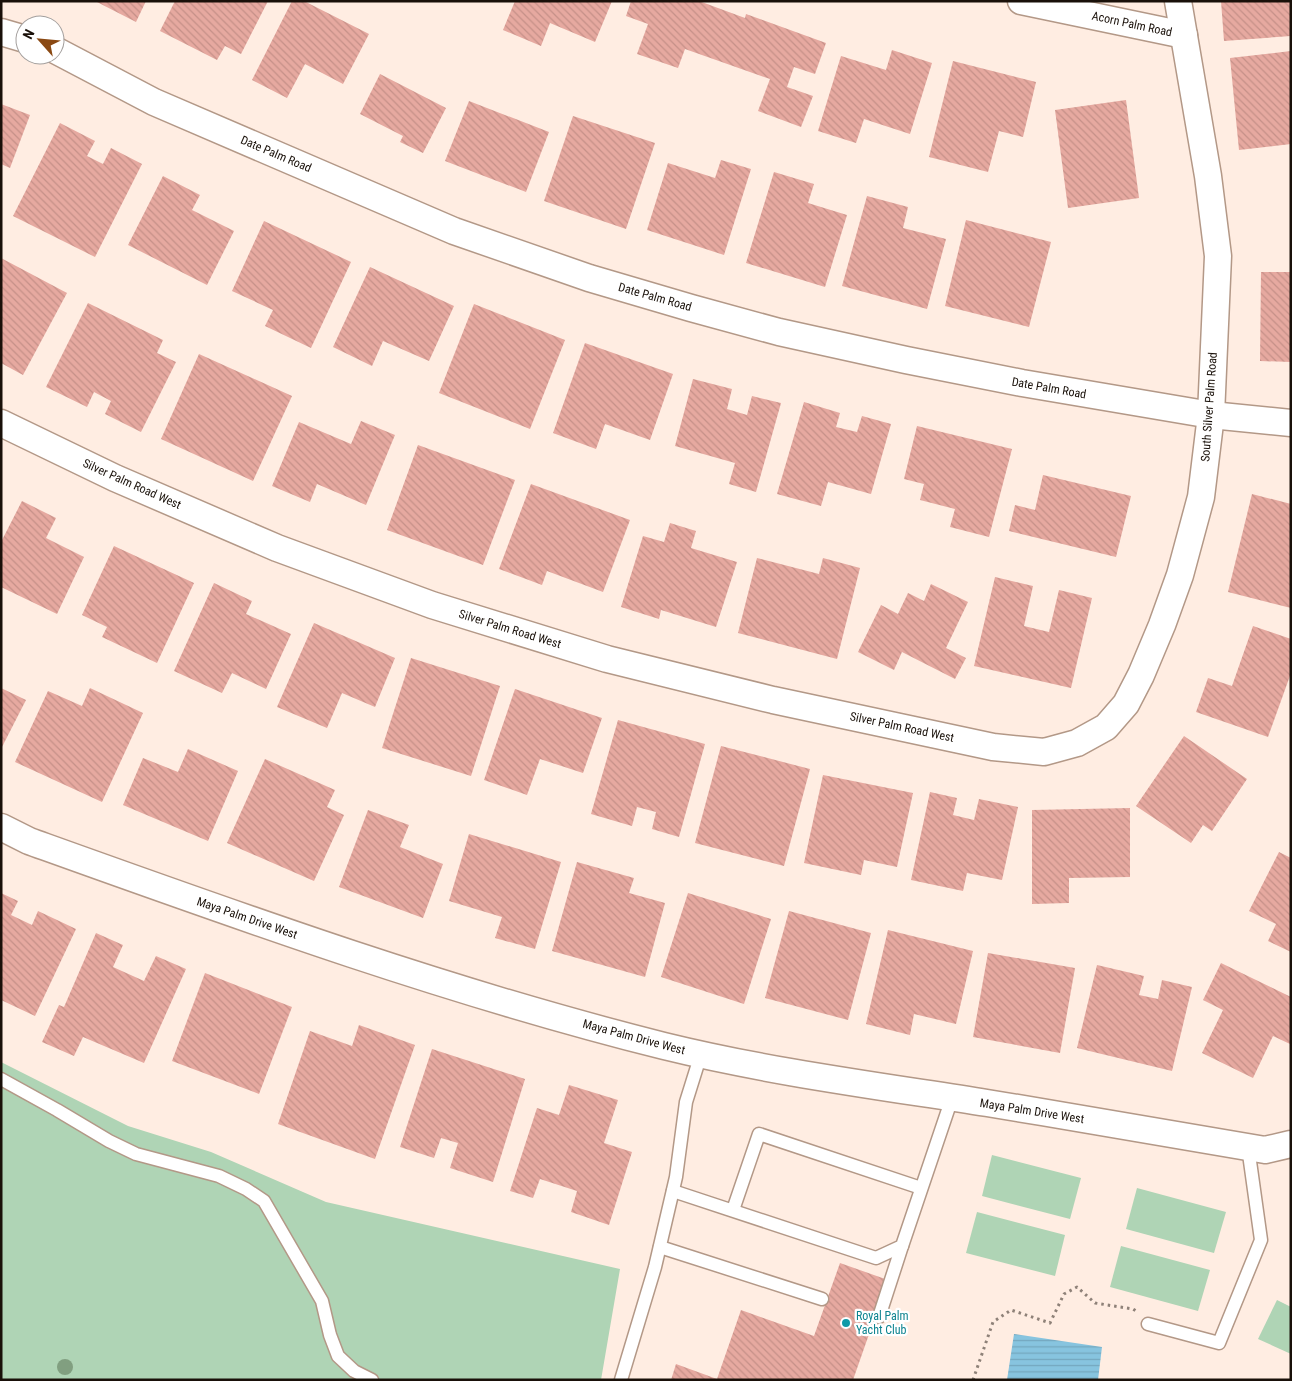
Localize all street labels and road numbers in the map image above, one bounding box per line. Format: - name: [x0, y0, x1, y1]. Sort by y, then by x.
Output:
- street label: Acorn Palm Road: [1091, 9, 1173, 39]
- street label: Date Palm Road: [239, 133, 314, 175]
- street label: Date Palm Road: [617, 280, 693, 314]
- street label: South Silver Palm Road: [1198, 352, 1220, 462]
- street label: Date Palm Road: [1011, 375, 1087, 401]
- street label: Silver Palm Road West: [81, 456, 184, 512]
- street label: Silver Palm Road West: [457, 607, 563, 651]
- street label: Silver Palm Road West: [849, 709, 956, 745]
- street label: Maya Palm Drive West: [195, 894, 299, 942]
- street label: Maya Palm Drive West: [581, 1017, 687, 1058]
- street label: Maya Palm Drive West: [979, 1096, 1086, 1126]

